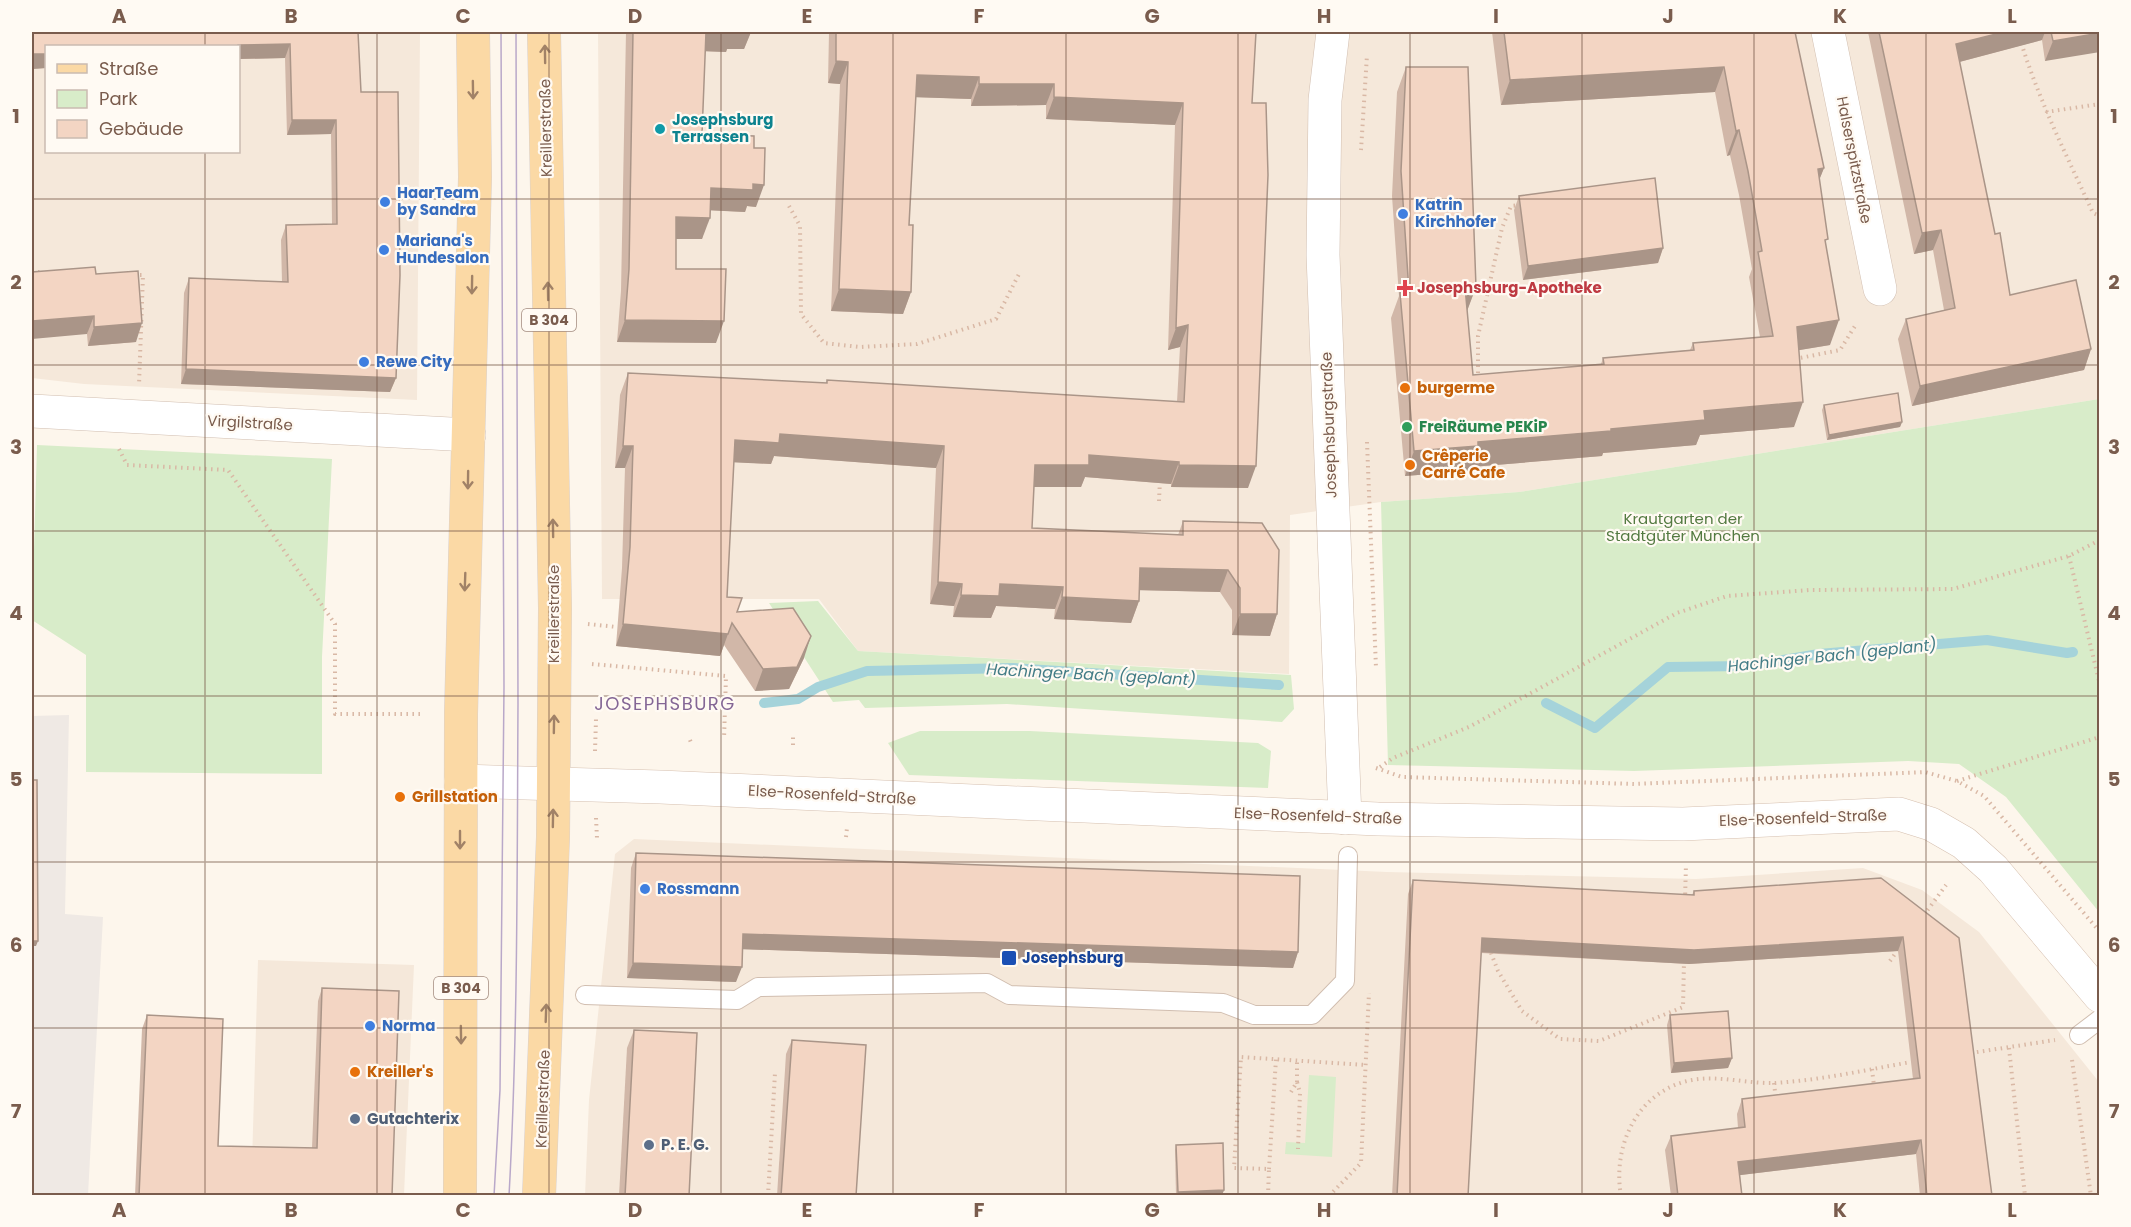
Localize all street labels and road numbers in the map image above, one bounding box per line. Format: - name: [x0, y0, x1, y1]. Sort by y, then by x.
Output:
- street label: Kreillerstraße: [534, 79, 557, 177]
- street label: Halserspitzstraße: [1832, 94, 1877, 225]
- road number: B 304: [522, 309, 576, 331]
- street label: Josephsburgstraße: [1315, 352, 1342, 498]
- street label: Virgilstraße: [207, 410, 293, 435]
- street label: Kreillerstraße: [543, 565, 564, 663]
- street label: Else-Rosenfeld-Straße: [748, 780, 916, 809]
- street label: Else-Rosenfeld-Straße: [1234, 802, 1402, 829]
- street label: Else-Rosenfeld-Straße: [1719, 804, 1887, 831]
- road number: B 304: [434, 977, 488, 999]
- street label: Kreillerstraße: [530, 1049, 555, 1149]

